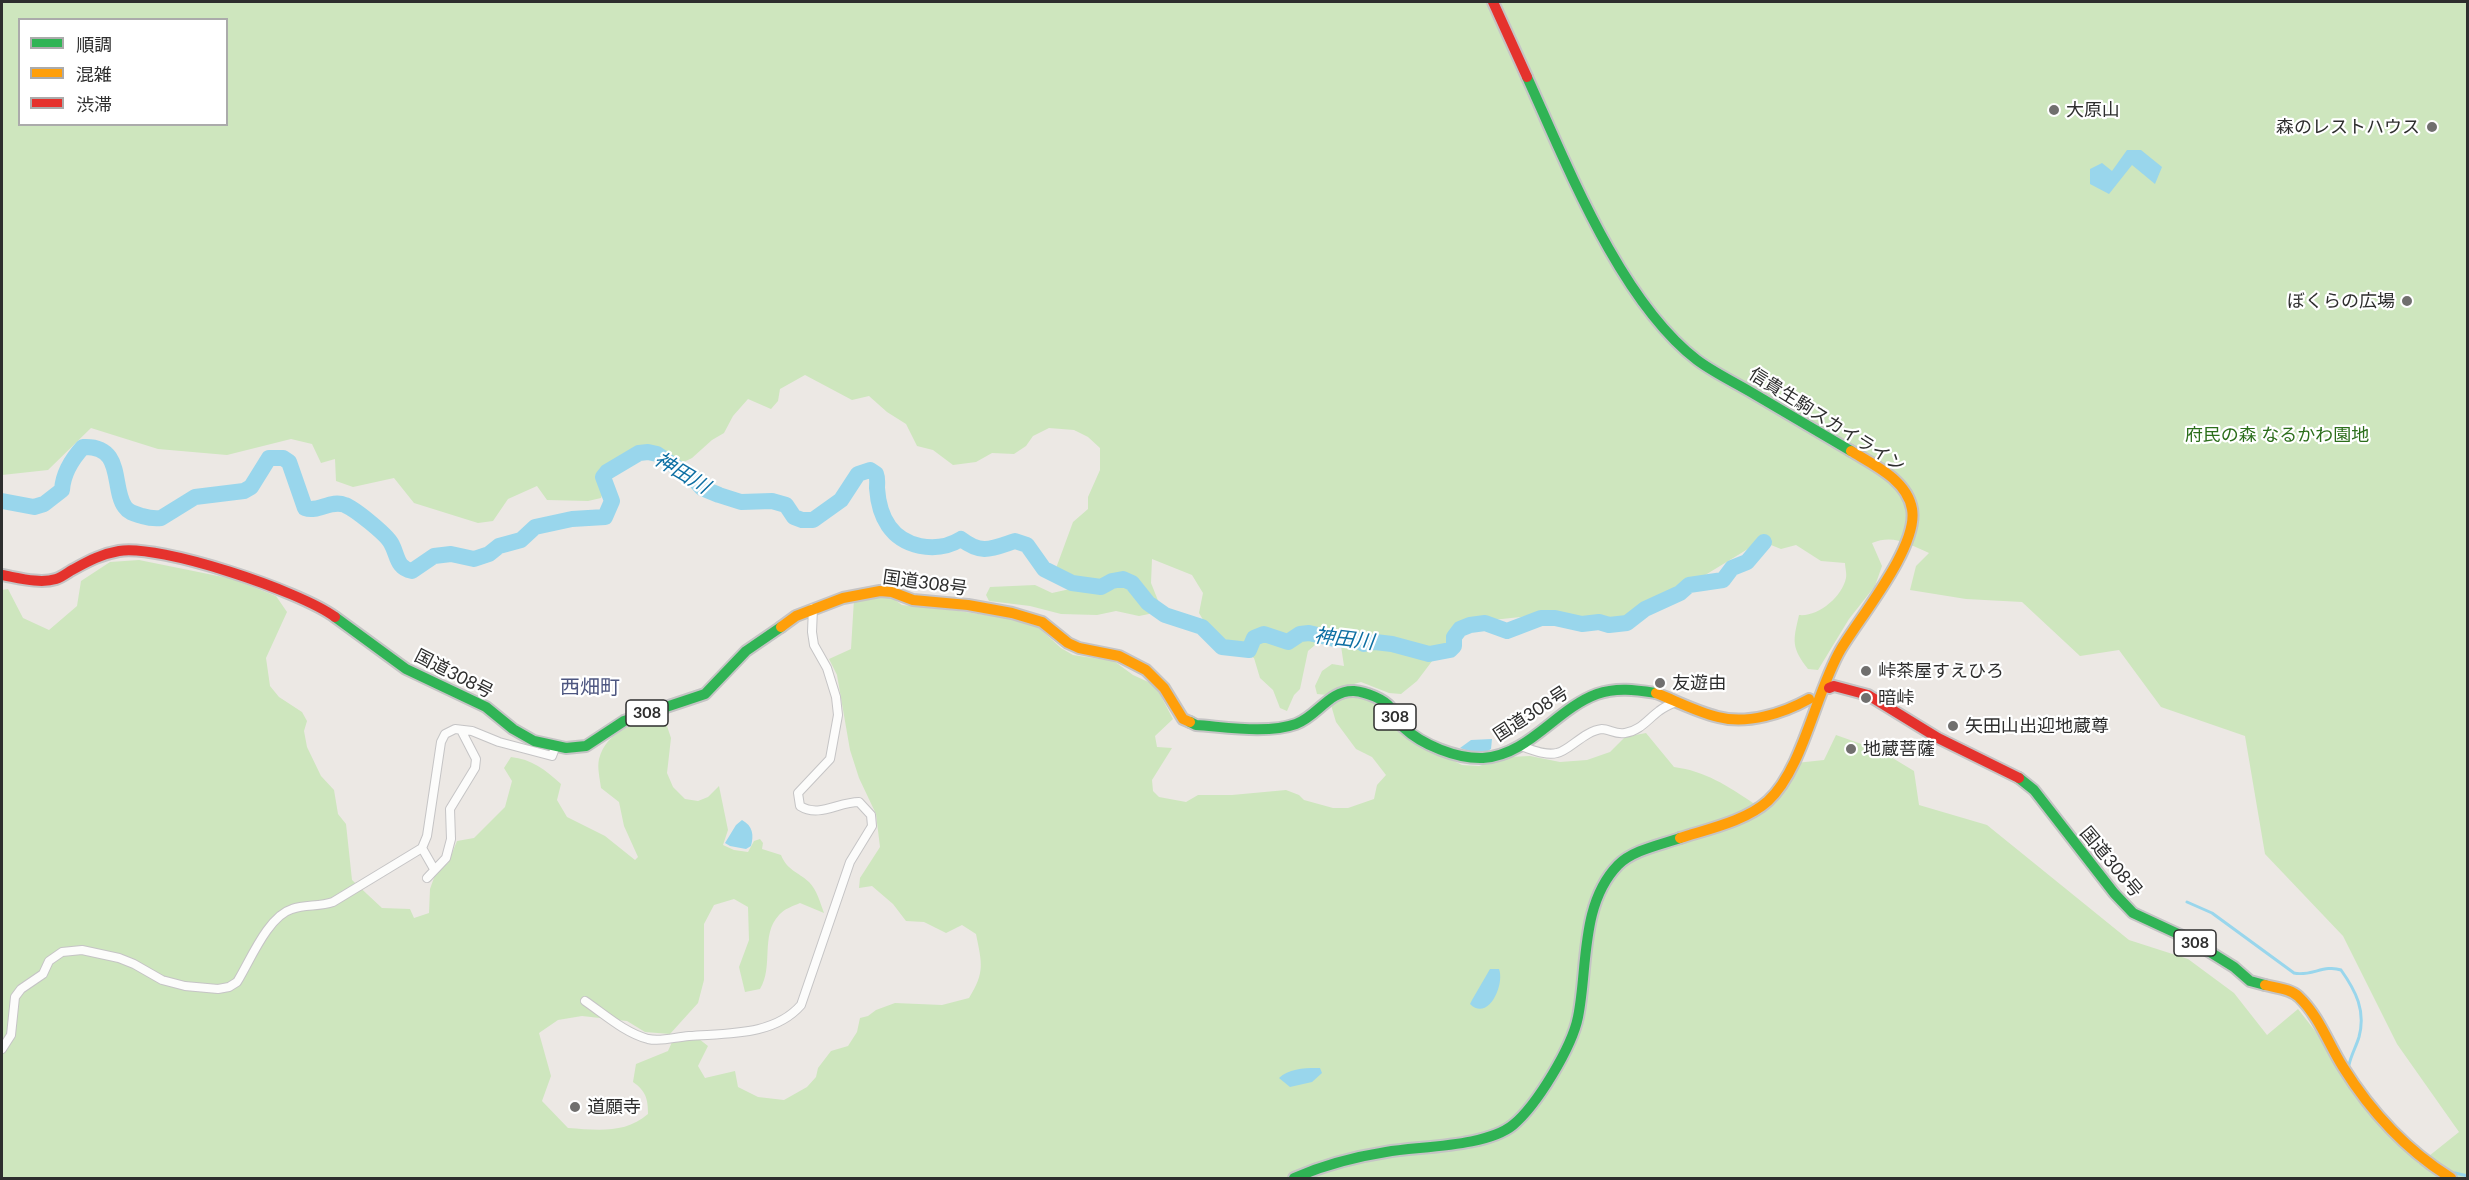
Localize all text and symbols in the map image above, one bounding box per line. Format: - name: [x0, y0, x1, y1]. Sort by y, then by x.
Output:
- legend: [18, 18, 228, 126]
- text: 順調: [76, 33, 112, 55]
- text: 混雑: [76, 63, 112, 85]
- text: 渋滞: [76, 93, 112, 115]
- place label: 大原山: [2066, 99, 2120, 121]
- marker: 大原山: [2047, 103, 2061, 117]
- place label: 森のレストハウス: [2276, 116, 2420, 138]
- marker: 森のレストハウス: [2425, 120, 2439, 134]
- place label: ぼくらの広場: [2287, 290, 2395, 312]
- marker: ぼくらの広場: [2400, 294, 2414, 308]
- street label: 信貴生駒スカイライン: [1745, 363, 1909, 477]
- park label: 府民の森 なるかわ園地: [2185, 424, 2369, 446]
- water label: 神田川: [650, 447, 714, 499]
- street label: 国道308号: [881, 566, 969, 600]
- water label: 神田川: [1313, 623, 1375, 655]
- street label: 国道308号: [411, 645, 497, 703]
- place label: 峠茶屋すえひろ: [1878, 660, 2004, 682]
- marker: 峠茶屋すえひろ: [1859, 664, 1873, 678]
- place label: 友遊由: [1672, 672, 1726, 694]
- district label: 西畑町: [560, 676, 620, 700]
- marker: 友遊由: [1653, 676, 1667, 690]
- street label: 国道308号: [1489, 682, 1573, 746]
- place label: 暗峠: [1878, 687, 1914, 709]
- marker: 暗峠: [1859, 691, 1873, 705]
- road number: 308: [626, 700, 668, 726]
- road number: 308: [1374, 704, 1416, 730]
- place label: 矢田山出迎地蔵尊: [1965, 715, 2109, 737]
- marker: 矢田山出迎地蔵尊: [1946, 719, 1960, 733]
- place label: 地蔵菩薩: [1863, 738, 1935, 760]
- marker: 地蔵菩薩: [1844, 742, 1858, 756]
- street label: 国道308号: [2075, 822, 2147, 902]
- road number: 308: [2174, 930, 2216, 956]
- place label: 道願寺: [587, 1096, 641, 1118]
- marker: 道願寺: [568, 1100, 582, 1114]

